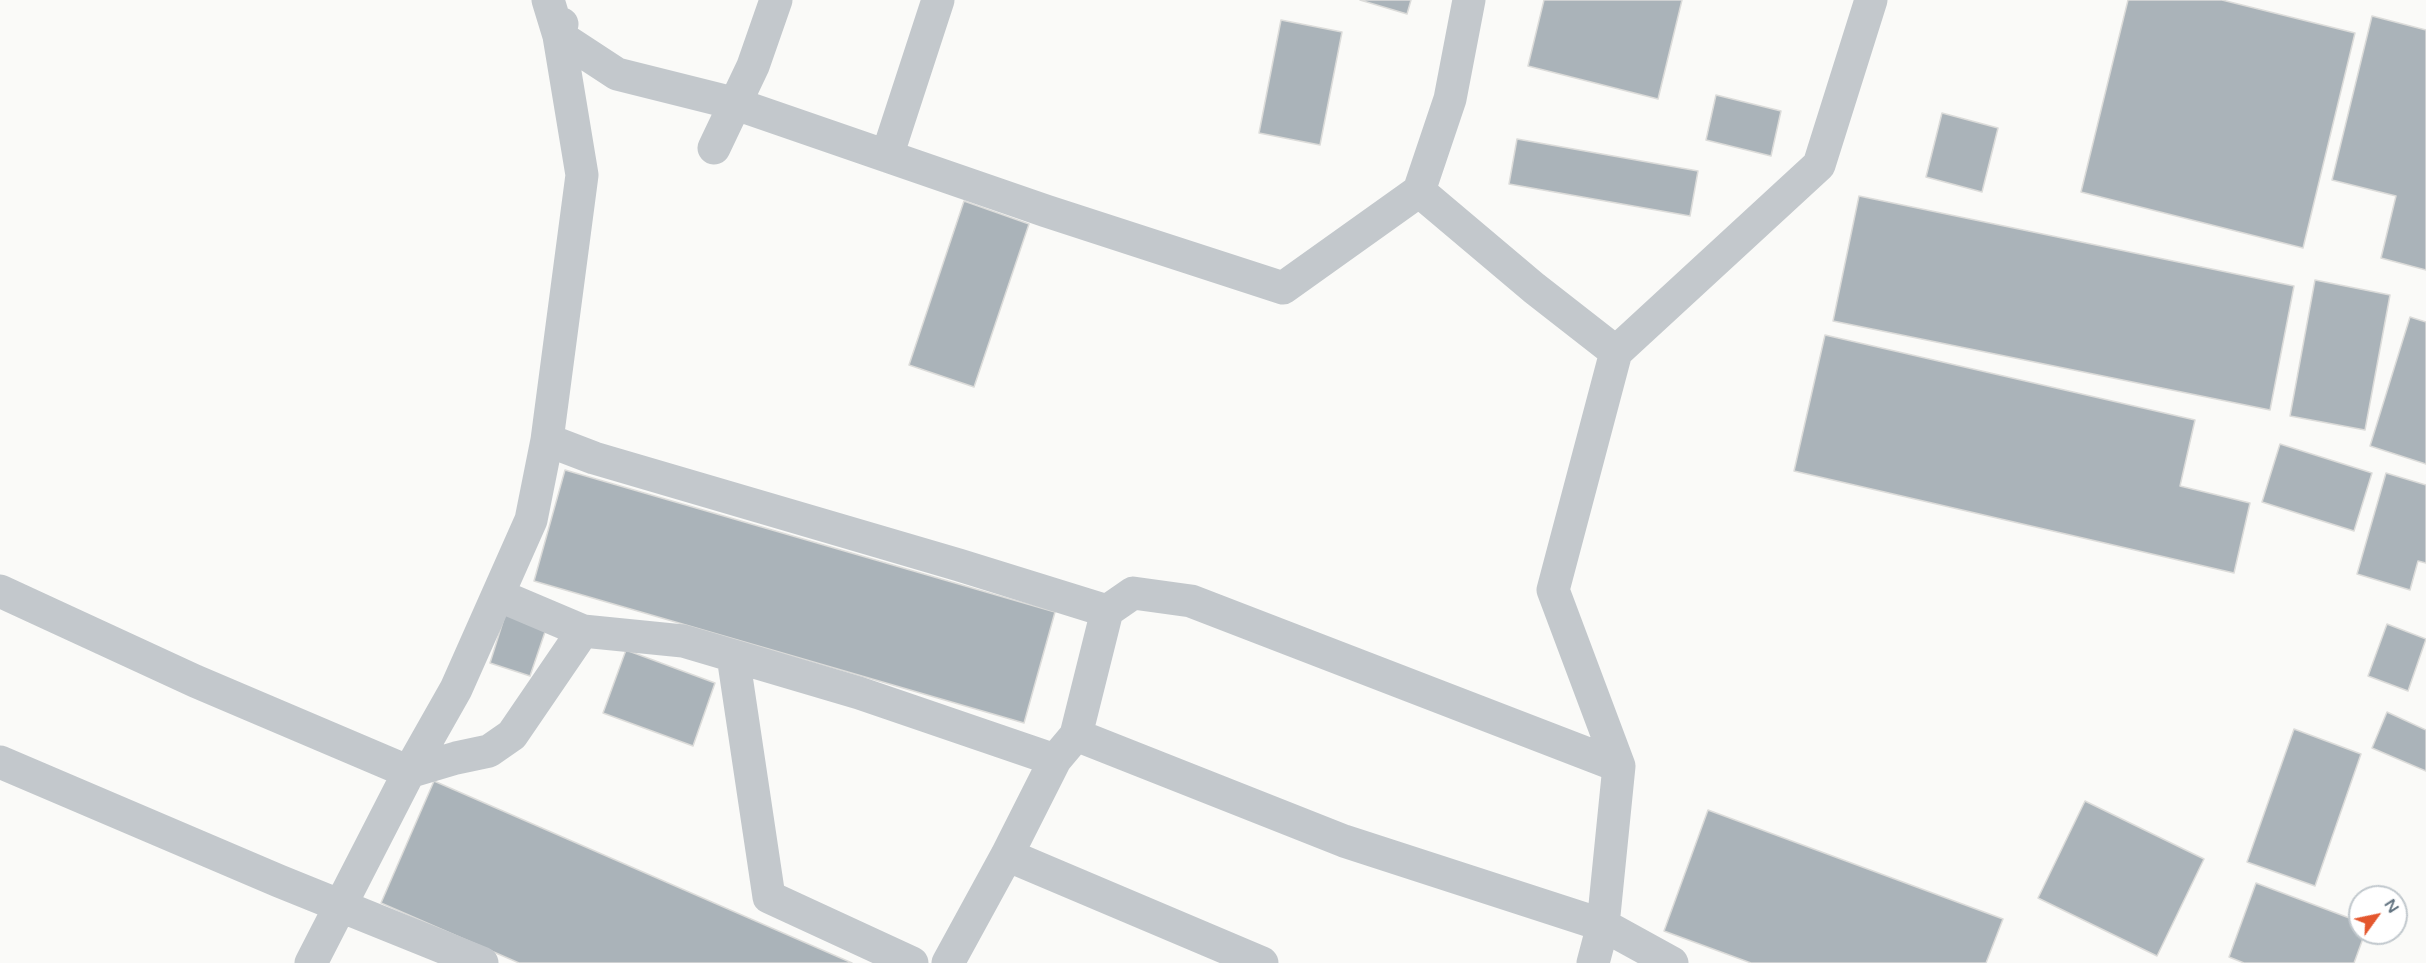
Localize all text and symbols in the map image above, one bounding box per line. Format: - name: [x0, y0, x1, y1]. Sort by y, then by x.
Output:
- north arrow: [2348, 885, 2408, 945]
- text: N: [2380, 895, 2403, 917]

